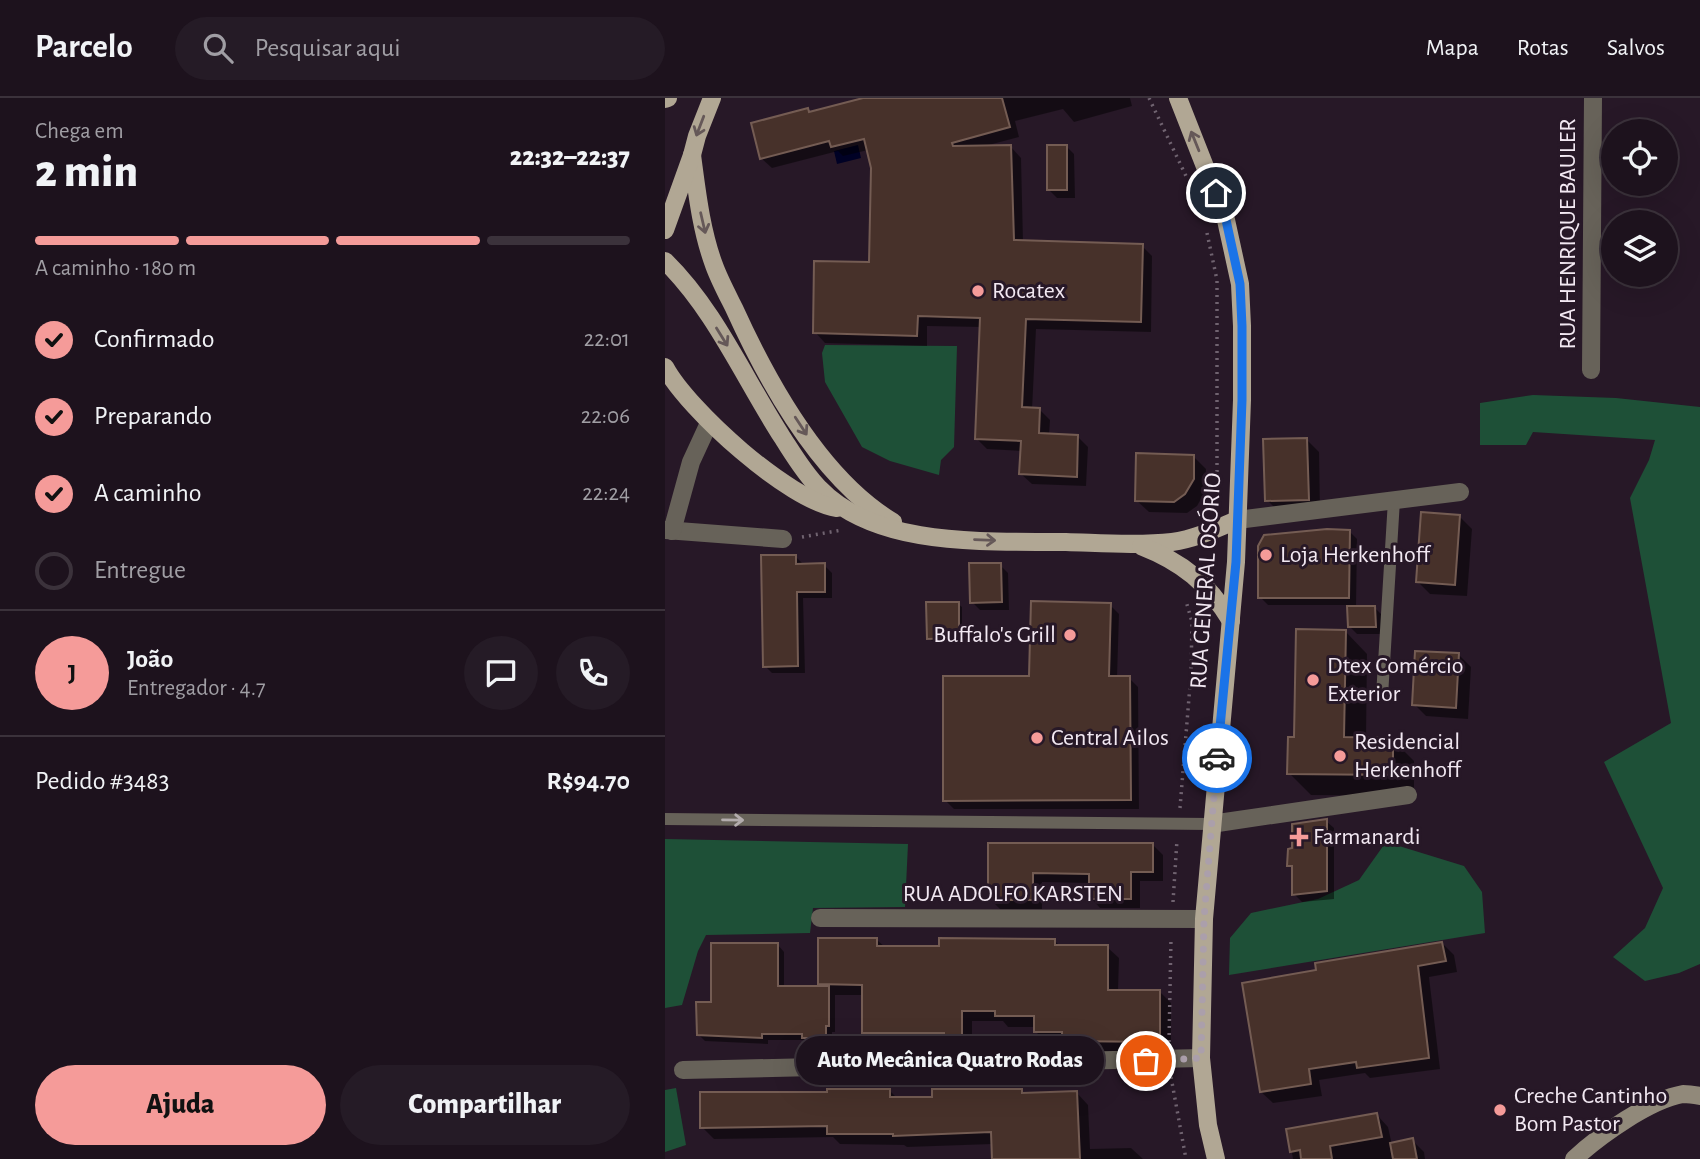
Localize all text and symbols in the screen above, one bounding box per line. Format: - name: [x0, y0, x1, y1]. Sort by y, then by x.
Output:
- search box: [175, 17, 665, 80]
- icon: search: [199, 29, 237, 67]
- text: Parcelo: [35, 31, 133, 64]
- text: Pesquisar aqui: [255, 35, 401, 61]
- text: Mapa: [1426, 36, 1479, 60]
- text: Rotas: [1517, 36, 1569, 60]
- text: Salvos: [1607, 36, 1665, 60]
- one-way arrow: [693, 115, 706, 136]
- street label: RUA HENRIQUE BAULER: [1556, 118, 1580, 350]
- map controls: [1601, 119, 1678, 287]
- button: locate: [1601, 119, 1678, 196]
- text: Chega em: [35, 120, 124, 143]
- one-way arrow: [1187, 130, 1200, 152]
- text: 22:32–22:37: [510, 144, 630, 170]
- text: 2 min: [35, 149, 138, 195]
- pin: [1186, 163, 1246, 223]
- icon: home: [1197, 174, 1235, 212]
- button: layers: [1601, 210, 1678, 287]
- one-way arrow: [697, 211, 710, 233]
- text: A caminho · 180 m: [35, 257, 196, 280]
- place label: Rocatex: [992, 279, 1066, 303]
- marker: Rocatex: [970, 283, 986, 299]
- icon: check: [35, 321, 73, 359]
- text: Confirmado: [94, 326, 215, 352]
- one-way arrow: [715, 326, 729, 346]
- text: 22:01: [584, 328, 630, 351]
- icon: check: [35, 398, 73, 436]
- text: Preparando: [94, 403, 212, 429]
- text: 22:06: [581, 405, 630, 428]
- one-way arrow: [794, 416, 808, 436]
- street label: RUA GENERAL OSÓRIO: [1184, 472, 1226, 690]
- icon: check: [35, 475, 73, 513]
- text: A caminho: [94, 480, 202, 506]
- text: 22:24: [582, 482, 630, 505]
- one-way arrow: [973, 534, 996, 547]
- place label: Loja Herkenhoff: [1280, 543, 1432, 567]
- marker: Loja Herkenhoff: [1258, 547, 1274, 563]
- text: Entregue: [94, 557, 186, 583]
- place label: Buffalo's Grill: [933, 623, 1056, 647]
- marker: Buffalo's Grill: [1062, 627, 1078, 643]
- button: chat: [464, 636, 538, 710]
- button: phone: [556, 636, 630, 710]
- text: João: [127, 646, 173, 672]
- place label: Dtex Comércio Exterior: [1327, 654, 1464, 706]
- text: J: [68, 660, 76, 686]
- marker: Dtex Comércio Exterior: [1305, 672, 1321, 688]
- text: Entregador · 4.7: [127, 677, 266, 700]
- courier: [1182, 723, 1252, 793]
- place label: Central Ailos: [1051, 726, 1169, 750]
- marker: Central Ailos: [1029, 730, 1045, 746]
- place label: Residencial Herkenhoff: [1354, 730, 1463, 782]
- icon: car: [1198, 739, 1236, 777]
- marker: Residencial Herkenhoff: [1332, 748, 1348, 764]
- text: Pedido #3483: [35, 768, 169, 794]
- text: R$94.70: [547, 768, 630, 794]
- one-way arrow: [721, 813, 744, 826]
- place label: Farmanardi: [1313, 825, 1421, 849]
- marker: Farmanardi: [1291, 829, 1307, 845]
- street label: RUA ADOLFO KARSTEN: [903, 882, 1123, 906]
- pin: [1116, 1031, 1176, 1091]
- callout: Auto Mecânica Quatro Rodas: [796, 1037, 1104, 1086]
- icon: bag: [1127, 1042, 1165, 1080]
- text: Auto Mecânica Quatro Rodas: [817, 1049, 1083, 1072]
- button: Ajuda: [35, 1065, 326, 1145]
- button: Compartilhar: [340, 1065, 630, 1145]
- place label: Creche Cantinho Bom Pastor: [1514, 1084, 1667, 1136]
- marker: Creche Cantinho Bom Pastor: [1492, 1102, 1508, 1118]

